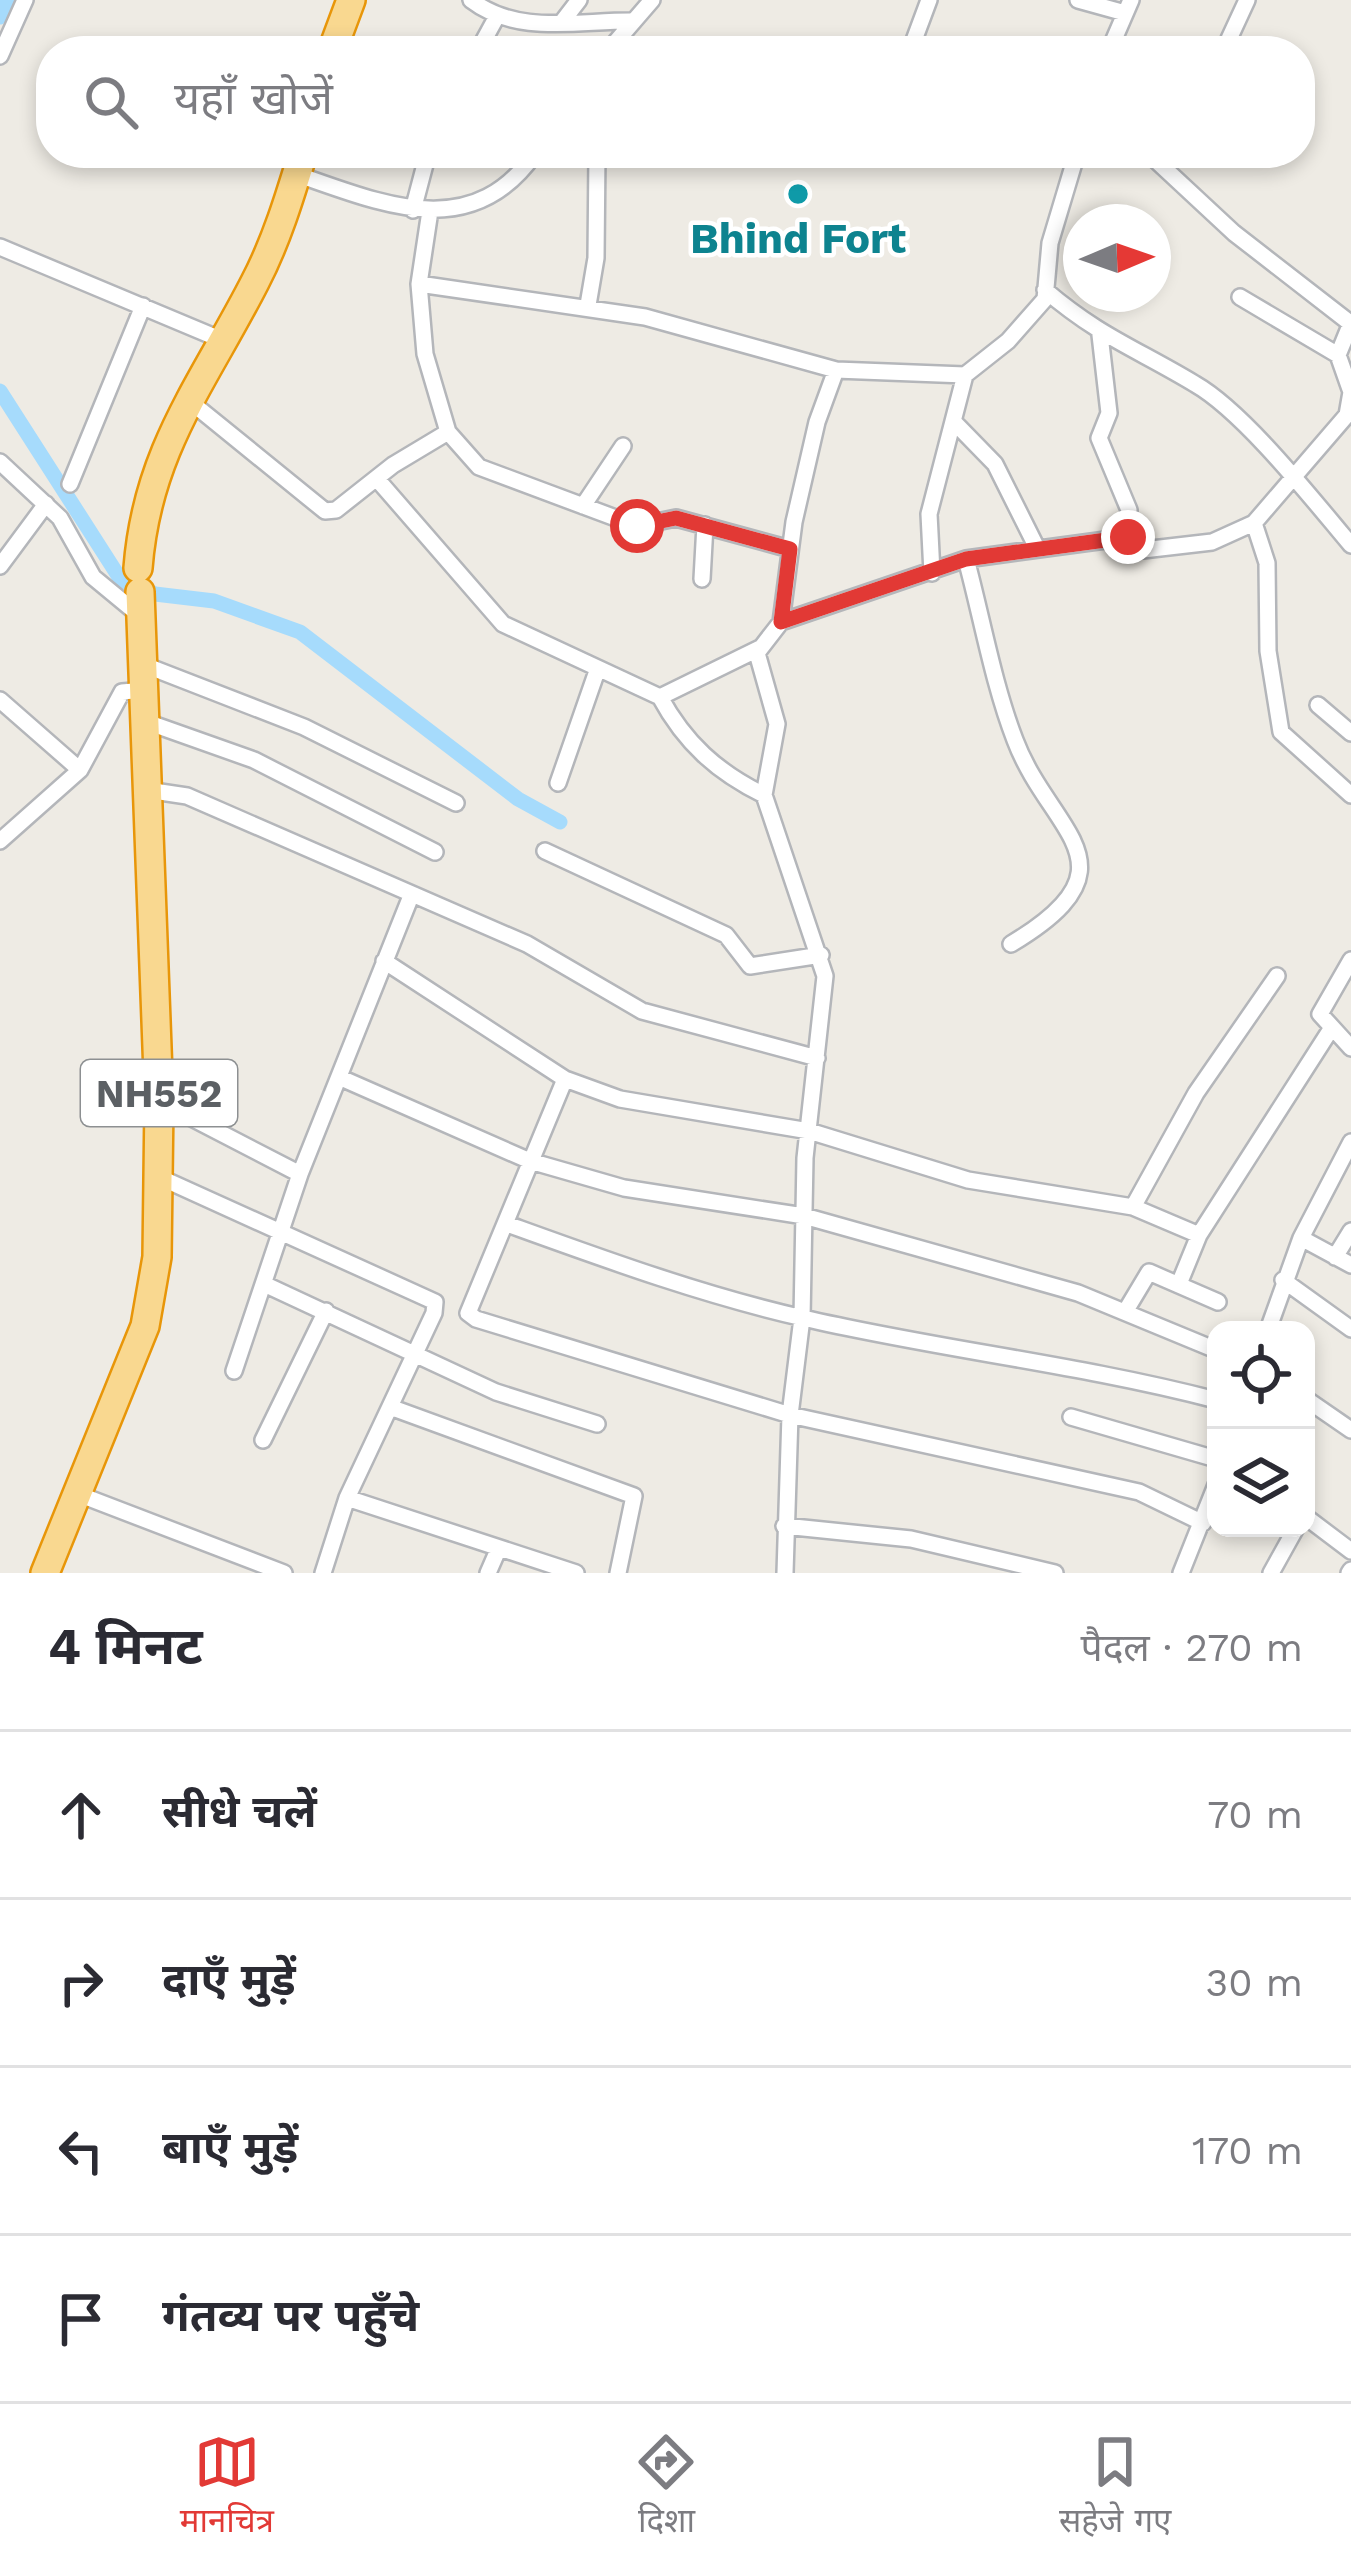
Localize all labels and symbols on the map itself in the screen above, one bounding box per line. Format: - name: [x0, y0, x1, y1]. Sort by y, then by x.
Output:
- marker: Bhind Fort: [785, 181, 811, 207]
- north arrow: [1063, 204, 1171, 312]
- place label: Bhind Fort: [690, 214, 906, 263]
- route start: [610, 499, 664, 553]
- route end: [1101, 510, 1155, 564]
- road number: NH552: [81, 1060, 237, 1126]

